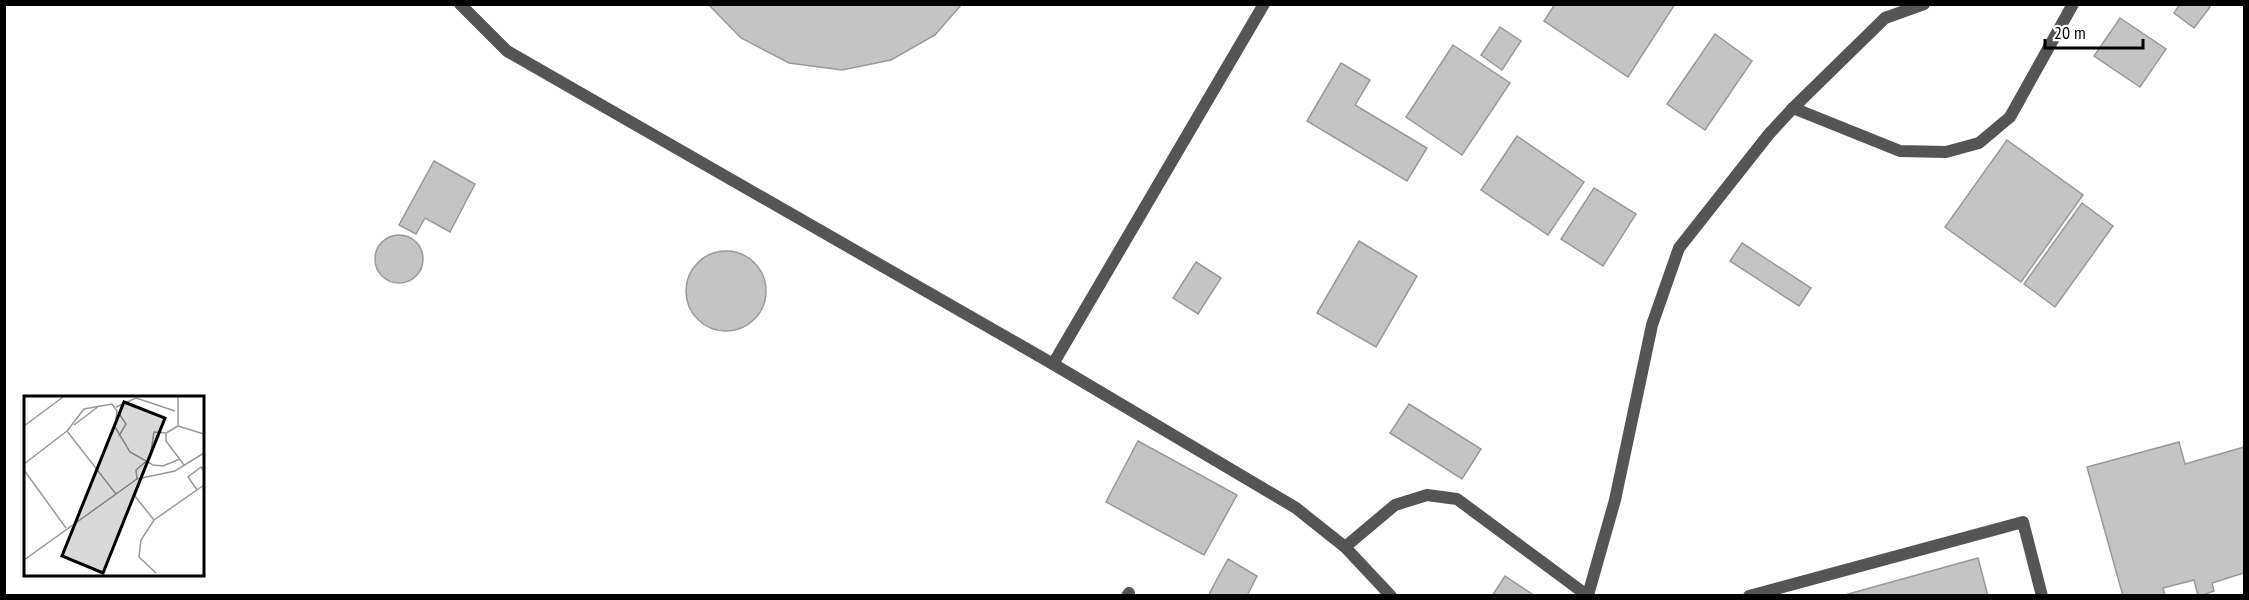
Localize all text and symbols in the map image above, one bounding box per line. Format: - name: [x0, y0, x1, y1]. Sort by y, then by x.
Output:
- scale bar: [2045, 12, 2142, 50]
- text: 20 m: [2054, 21, 2086, 44]
- inset map: [24, 396, 204, 576]

